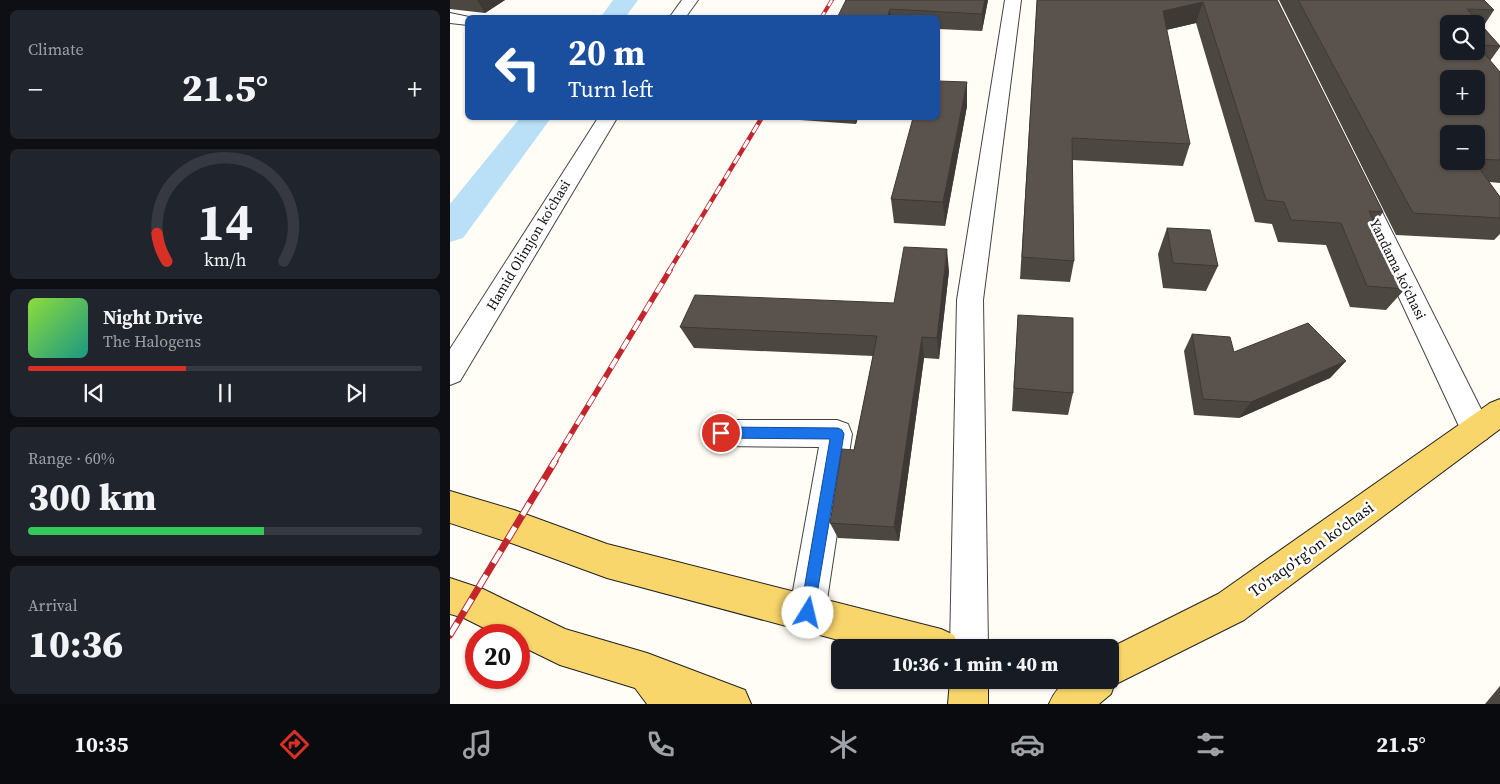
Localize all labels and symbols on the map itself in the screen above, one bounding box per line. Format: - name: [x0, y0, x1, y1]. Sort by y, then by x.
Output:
- street label: Hamid Olimjon koʻchasi: [481, 176, 575, 314]
- street label: Yandama koʻchasi: [1365, 215, 1431, 323]
- pin: [700, 412, 742, 454]
- street label: To'raqo'rg'on ko'chasi: [1244, 496, 1378, 602]
- position arrow: [781, 586, 833, 638]
- speed limit sign: 20: [465, 624, 530, 689]

